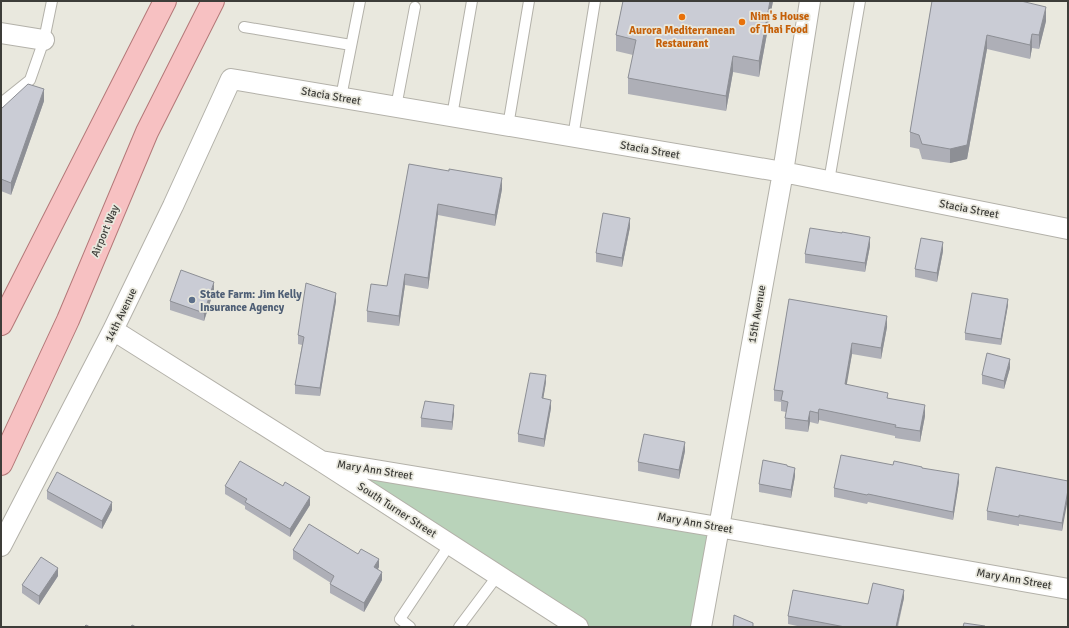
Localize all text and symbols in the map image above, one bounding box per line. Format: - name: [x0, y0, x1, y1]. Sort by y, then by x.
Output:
- place label: Nim's House of Thai Food: [750, 10, 810, 36]
- marker: Aurora Mediterranean Restaurant: [677, 12, 687, 22]
- marker: Nim's House of Thai Food: [737, 17, 747, 27]
- place label: Aurora Mediterranean Restaurant: [629, 24, 735, 50]
- street label: Stacia Street: [300, 84, 362, 108]
- street label: Stacia Street: [619, 138, 681, 162]
- street label: Stacia Street: [938, 197, 1000, 221]
- street label: Airport Way: [88, 202, 122, 259]
- street label: 15th Avenue: [746, 284, 768, 344]
- street label: 14th Avenue: [102, 286, 140, 344]
- place label: State Farm: Jim Kelly Insurance Agency: [200, 288, 302, 314]
- marker: State Farm: Jim Kelly Insurance Agency: [187, 295, 197, 305]
- street label: Mary Ann Street: [336, 458, 414, 482]
- street label: South Turner Street: [355, 480, 439, 540]
- street label: Mary Ann Street: [656, 510, 734, 536]
- street label: Mary Ann Street: [975, 566, 1053, 592]

